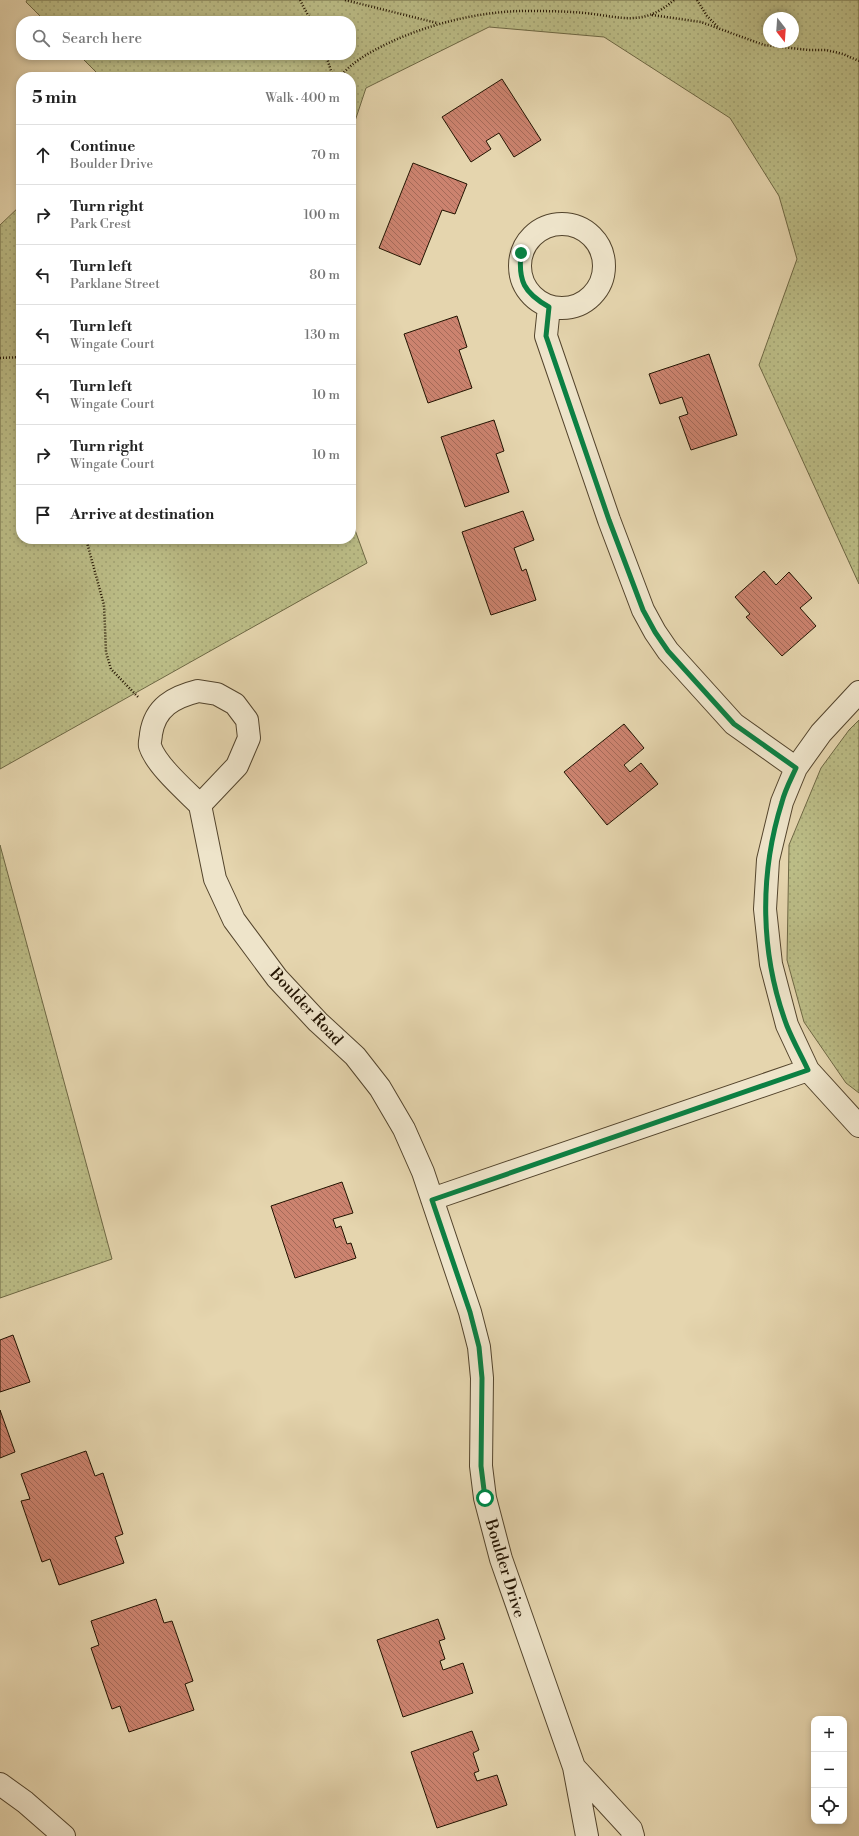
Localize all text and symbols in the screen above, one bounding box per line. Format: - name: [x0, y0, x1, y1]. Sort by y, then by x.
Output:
- north arrow: [763, 12, 799, 48]
- search box: [16, 16, 356, 60]
- icon: search: [30, 27, 52, 49]
- text: Search here: [62, 29, 142, 48]
- text: 5 min: [32, 87, 77, 109]
- text: Walk · 400 m: [265, 90, 340, 106]
- text: Continue: [70, 137, 135, 156]
- icon: ahead: [32, 144, 54, 166]
- text: 70 m: [311, 147, 340, 163]
- text: Boulder Drive: [70, 156, 153, 172]
- text: Turn right: [70, 197, 144, 216]
- icon: right: [32, 204, 54, 226]
- text: 100 m: [304, 207, 340, 223]
- text: Park Crest: [70, 216, 131, 232]
- route end: [512, 244, 530, 262]
- text: Turn left: [70, 257, 132, 276]
- icon: left: [32, 264, 54, 286]
- text: 80 m: [309, 267, 340, 283]
- text: Parklane Street: [70, 276, 160, 292]
- text: Turn left: [70, 317, 132, 336]
- icon: left: [32, 324, 54, 346]
- text: 130 m: [305, 327, 340, 343]
- text: Wingate Court: [70, 336, 155, 352]
- text: Turn left: [70, 377, 132, 396]
- icon: left: [32, 384, 54, 406]
- text: 10 m: [312, 387, 340, 403]
- text: Wingate Court: [70, 396, 155, 412]
- text: Turn right: [70, 437, 144, 456]
- icon: right: [32, 444, 54, 466]
- text: 10 m: [312, 447, 340, 463]
- text: Wingate Court: [70, 456, 155, 472]
- icon: arrive: [32, 504, 54, 526]
- text: Arrive at destination: [70, 505, 214, 524]
- street label: Boulder Road: [265, 963, 347, 1050]
- route start: [476, 1489, 494, 1507]
- street label: Boulder Drive: [480, 1516, 530, 1620]
- map controls: [811, 1716, 847, 1824]
- button: +: [811, 1716, 847, 1752]
- button: −: [811, 1752, 847, 1788]
- button: locate: [811, 1788, 847, 1824]

